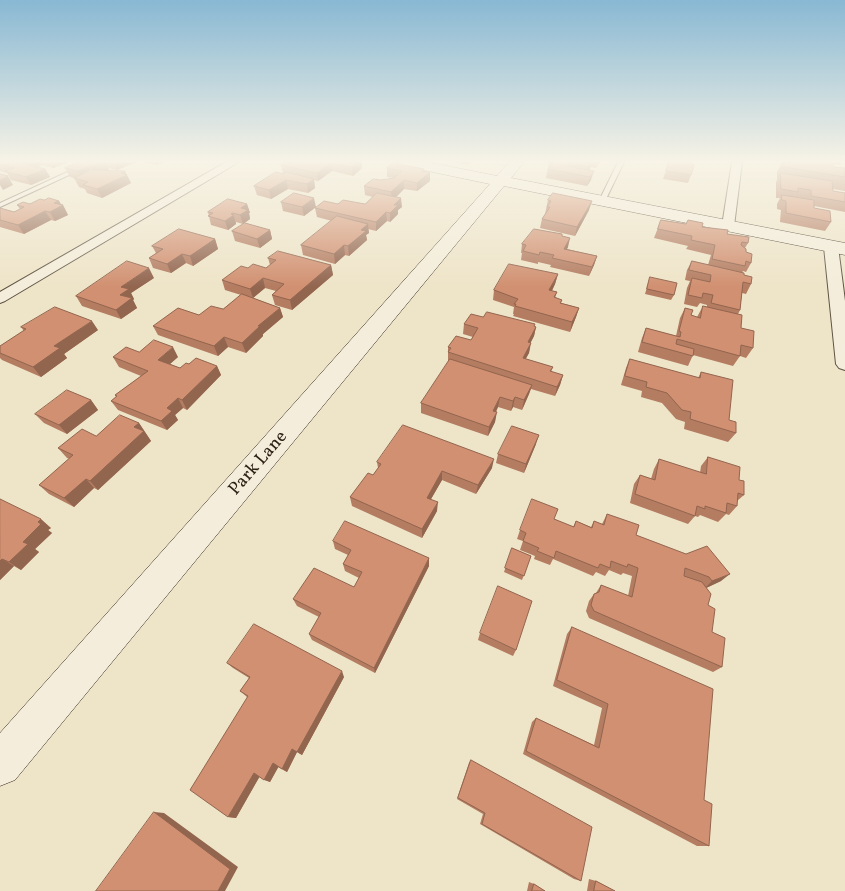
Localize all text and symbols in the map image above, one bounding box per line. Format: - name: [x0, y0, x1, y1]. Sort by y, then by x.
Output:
- street label: Park Lane: [225, 427, 293, 501]

